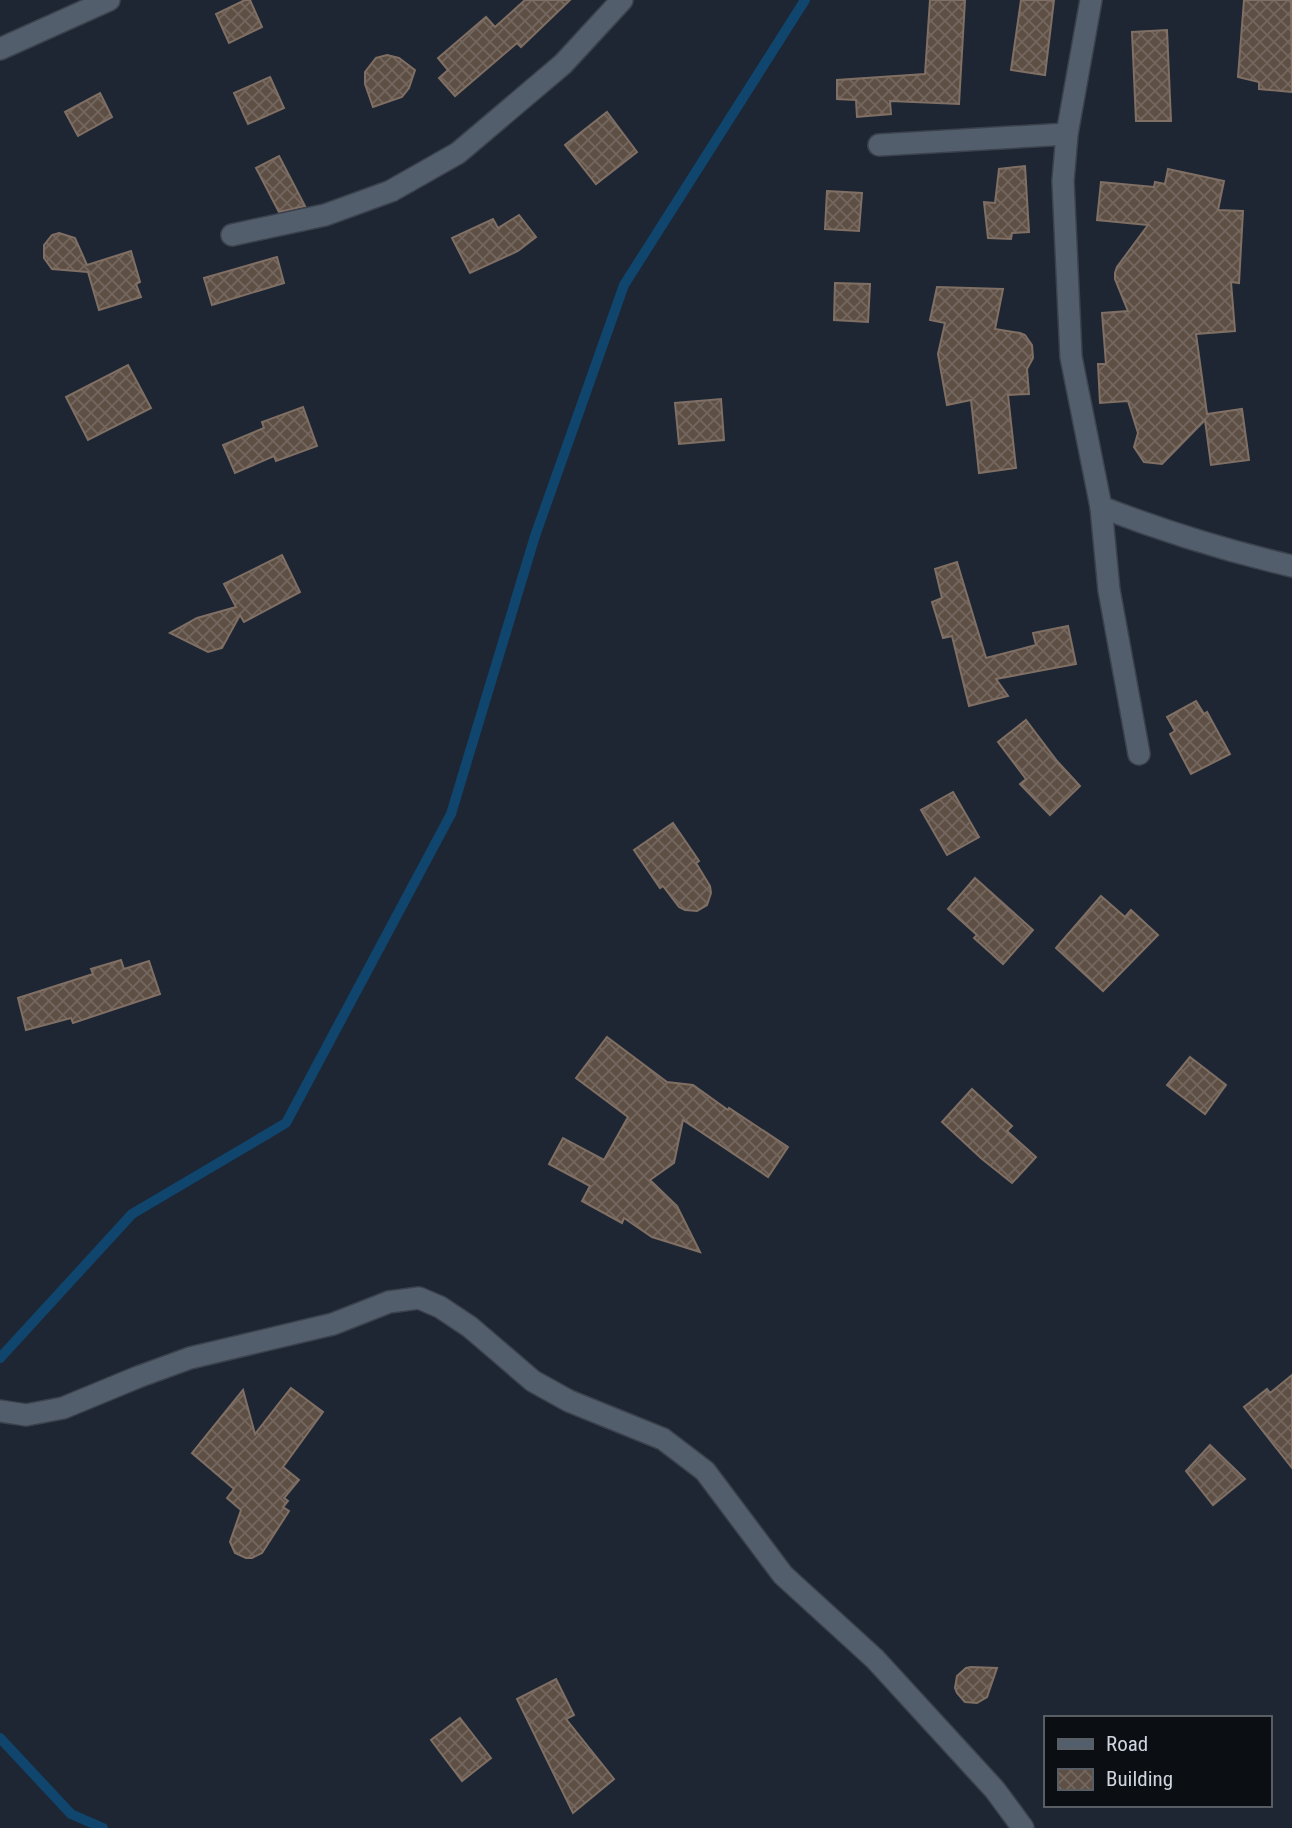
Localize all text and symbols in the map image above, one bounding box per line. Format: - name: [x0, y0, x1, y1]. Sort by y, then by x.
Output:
- legend: [1044, 1716, 1271, 1807]
- text: Road: [1106, 1732, 1148, 1756]
- text: Building: [1106, 1767, 1173, 1791]

